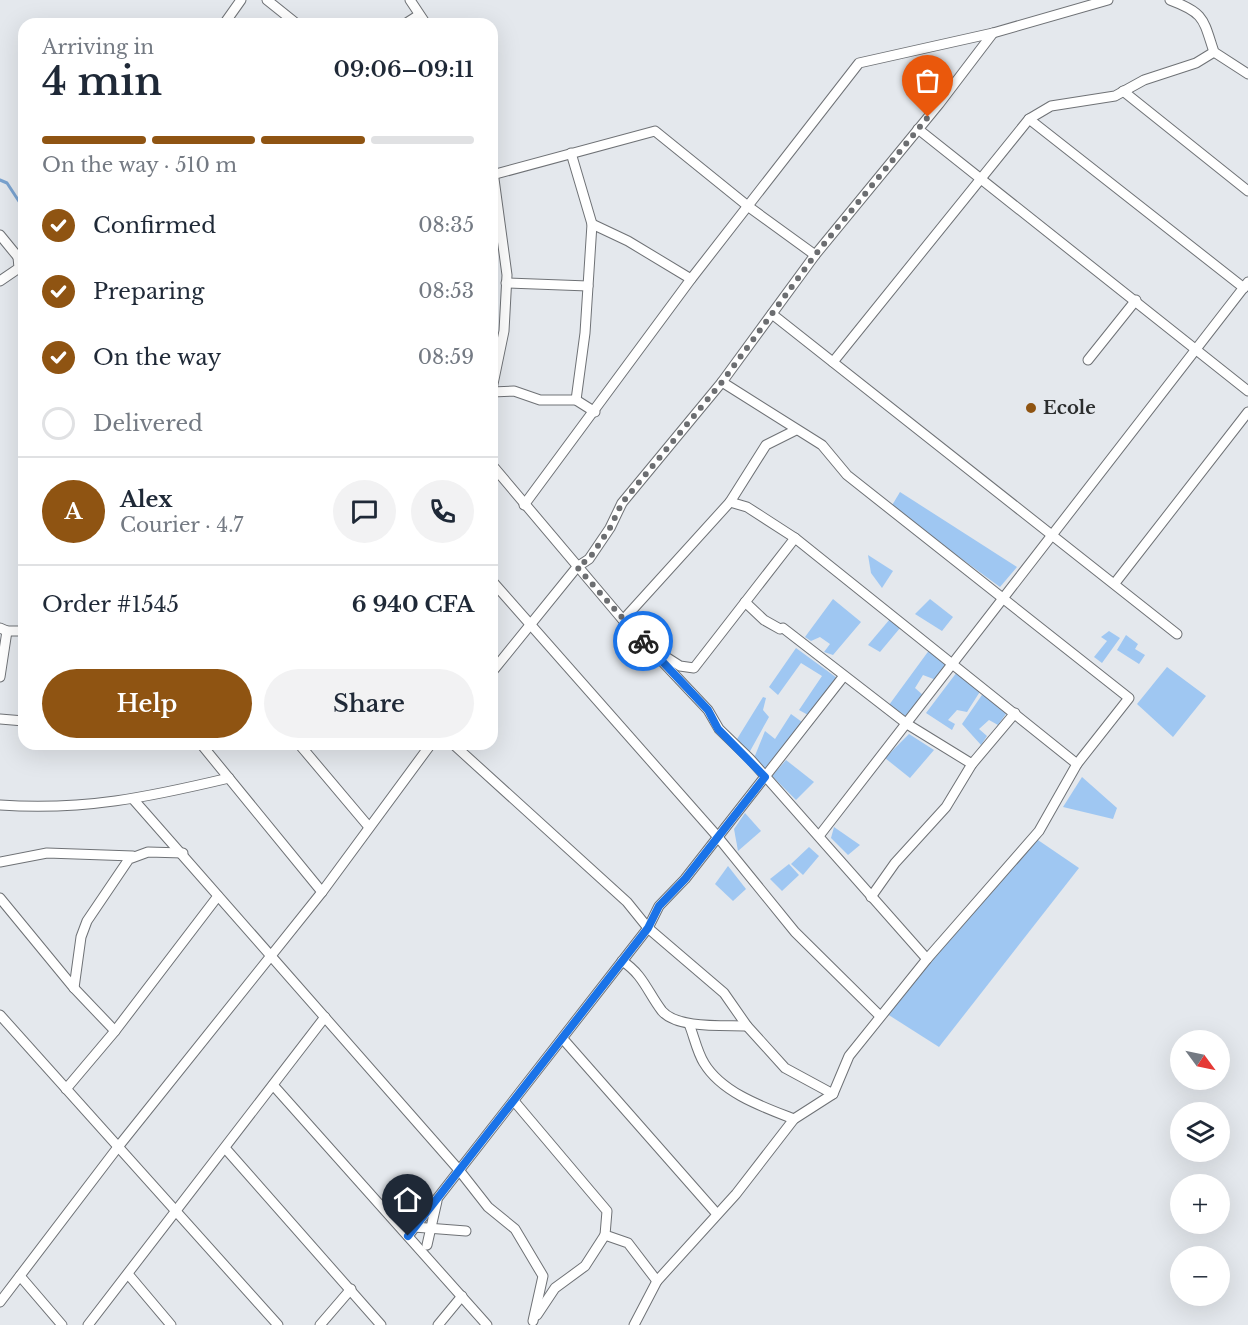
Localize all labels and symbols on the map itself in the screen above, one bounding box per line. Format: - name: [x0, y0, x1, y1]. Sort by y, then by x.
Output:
- pin: [902, 55, 953, 117]
- place label: Ecole: [1043, 397, 1096, 419]
- marker: Ecole: [1024, 401, 1038, 415]
- courier: [613, 611, 673, 671]
- north arrow: [1170, 1030, 1230, 1090]
- pin: [382, 1174, 433, 1236]

